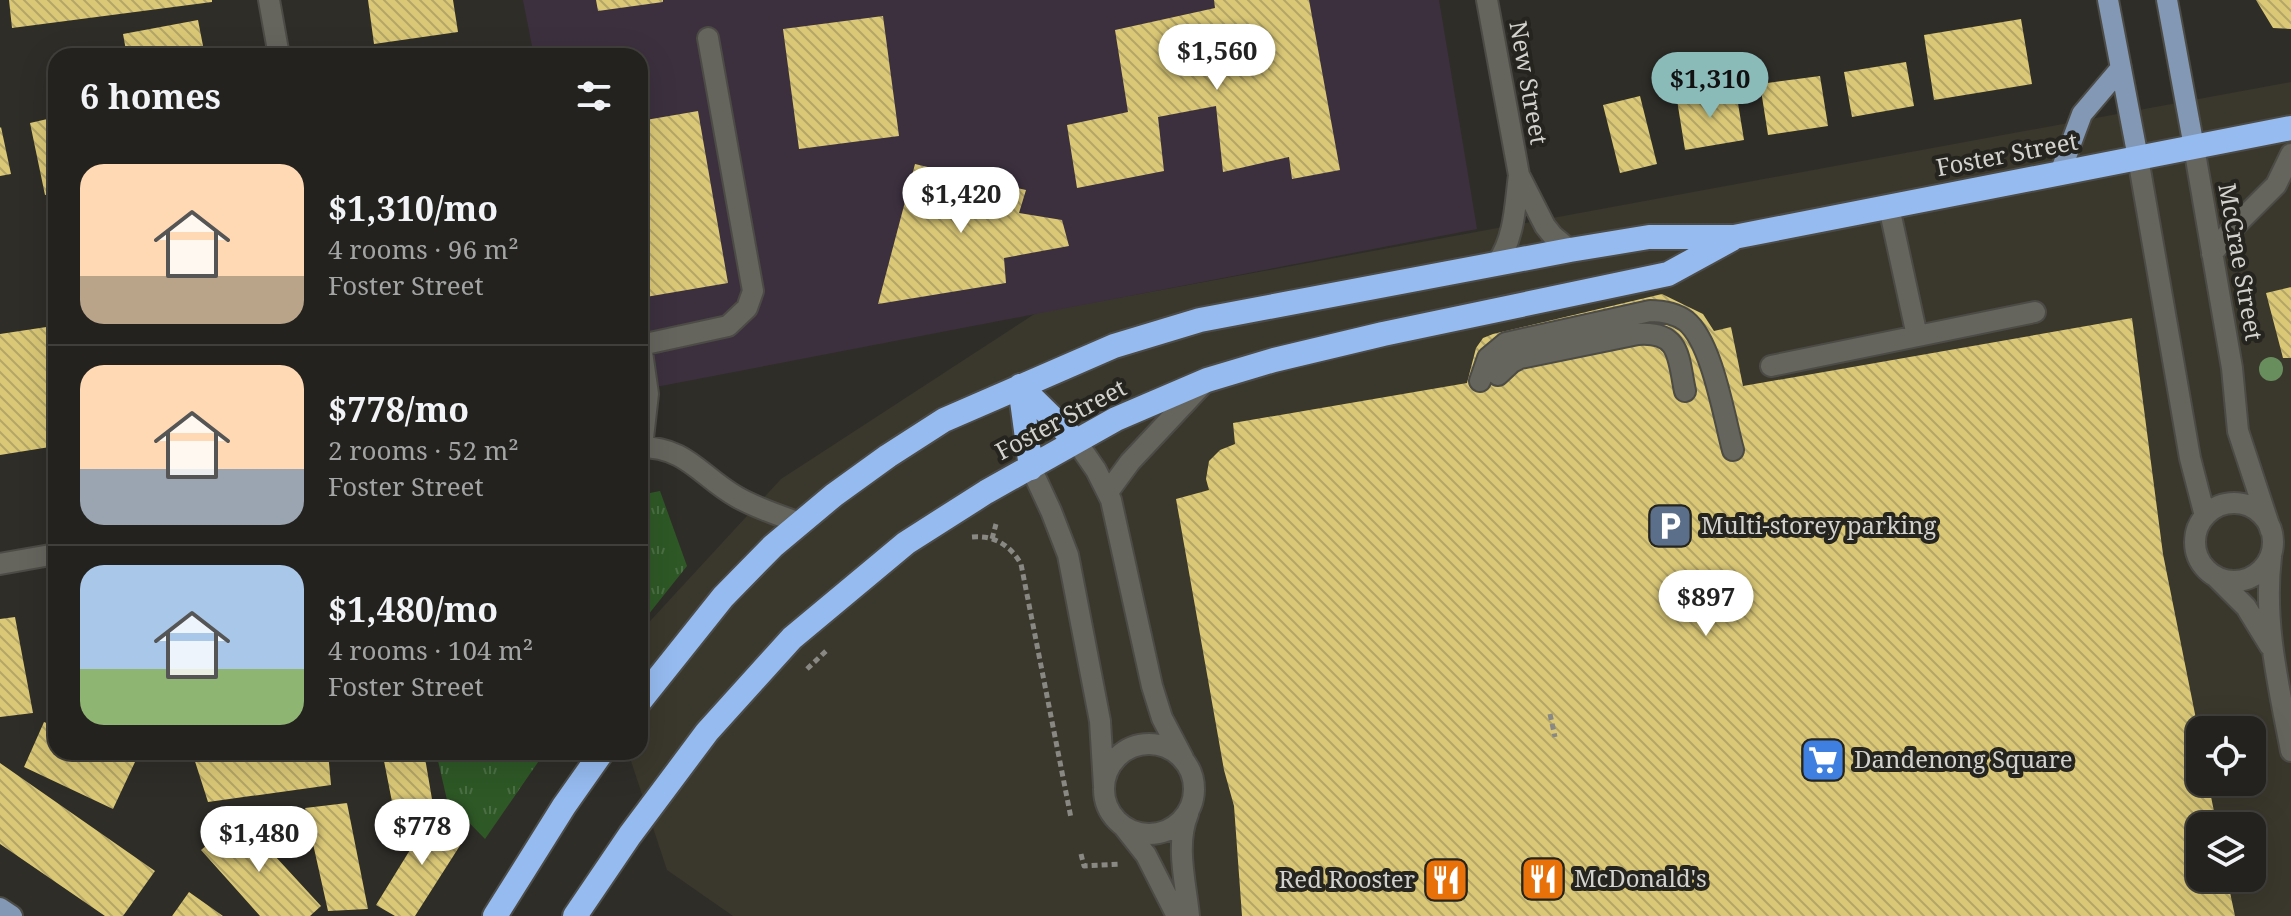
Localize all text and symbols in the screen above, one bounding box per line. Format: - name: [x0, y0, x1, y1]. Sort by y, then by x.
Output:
- street label: New Street: [1502, 18, 1557, 147]
- pin: $1,560: [1152, 24, 1282, 92]
- text: $1,560: [1176, 32, 1258, 68]
- pin: $1,310: [1645, 52, 1775, 120]
- text: $1,310: [1669, 60, 1751, 96]
- text: 6 homes: [80, 73, 221, 119]
- icon: filters: [572, 74, 616, 118]
- street label: Foster Street: [1933, 124, 2080, 183]
- pin: $1,420: [896, 167, 1026, 235]
- text: $1,420: [920, 175, 1002, 211]
- street label: McCrae Street: [2211, 180, 2272, 343]
- text: $1,310/mo: [328, 185, 498, 231]
- icon: home: [144, 196, 240, 292]
- text: 4 rooms · 96 m²: [328, 231, 519, 267]
- text: Foster Street: [328, 267, 484, 303]
- street label: Foster Street: [989, 370, 1131, 467]
- text: $778/mo: [328, 386, 469, 432]
- icon: home: [144, 397, 240, 493]
- text: 2 rooms · 52 m²: [328, 432, 519, 468]
- text: Foster Street: [328, 468, 484, 504]
- parking icon: Multi-storey parking: [1646, 502, 1694, 550]
- place label: Multi-storey parking: [1701, 508, 1937, 541]
- pin: $897: [1659, 570, 1753, 638]
- text: $897: [1677, 578, 1735, 614]
- text: $1,480/mo: [328, 586, 498, 632]
- icon: home: [144, 597, 240, 693]
- text: 4 rooms · 104 m²: [328, 632, 533, 668]
- text: Foster Street: [328, 668, 484, 704]
- map controls: [2186, 716, 2266, 892]
- button: locate: [2186, 716, 2266, 796]
- supermarket icon: Dandenong Square: [1799, 736, 1847, 784]
- place label: Dandenong Square: [1854, 742, 2073, 775]
- pin: $778: [375, 799, 469, 867]
- pin: $1,480: [194, 806, 324, 874]
- text: $778: [393, 807, 451, 843]
- button: layers: [2186, 812, 2266, 892]
- text: $1,480: [218, 814, 300, 850]
- restaurant icon: McDonald's: [1519, 855, 1567, 903]
- restaurant icon: Red Rooster: [1422, 856, 1470, 904]
- place label: McDonald's: [1574, 861, 1707, 894]
- place label: Red Rooster: [1279, 862, 1415, 895]

